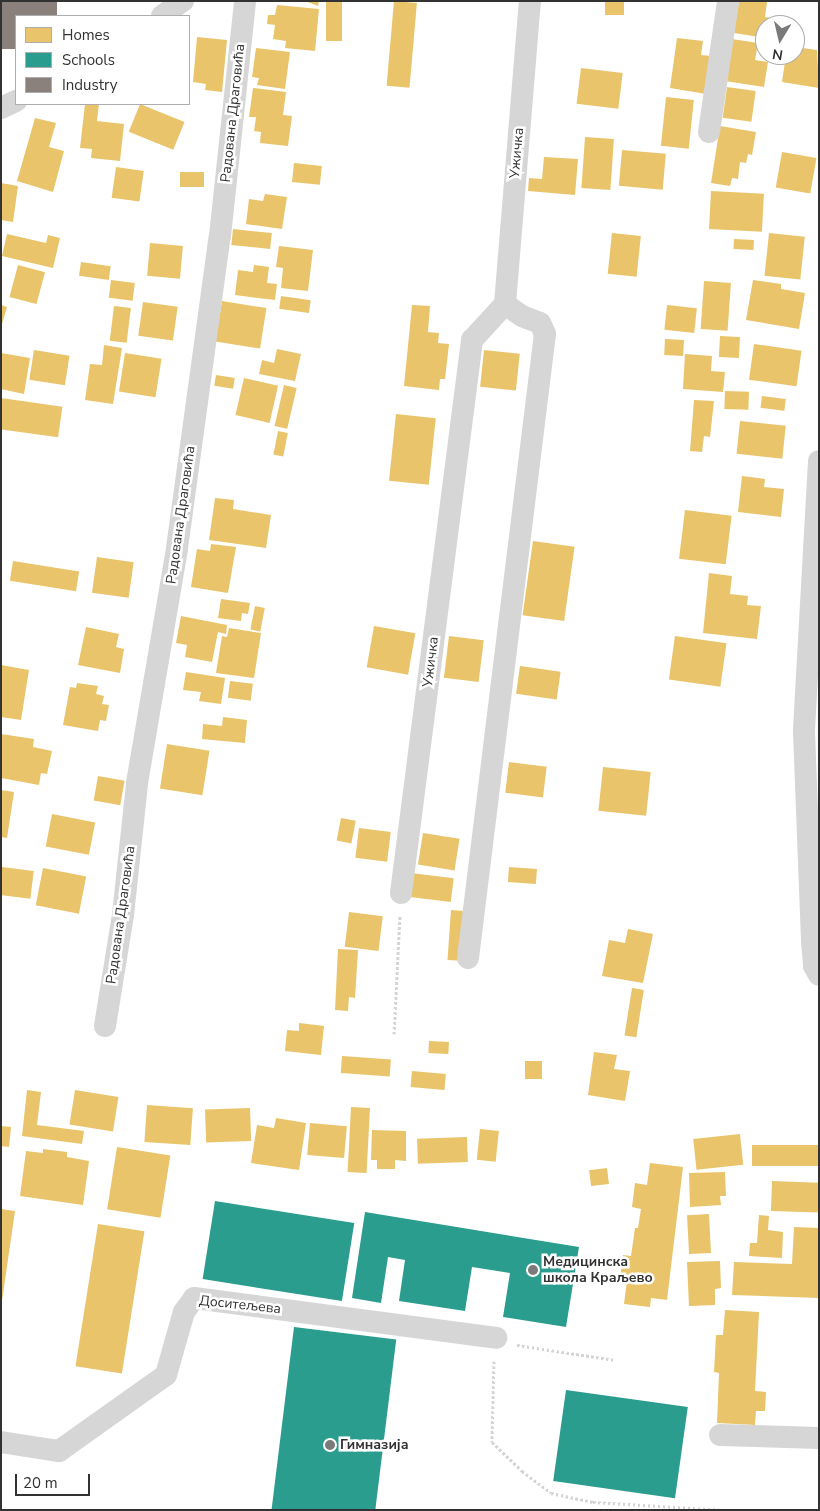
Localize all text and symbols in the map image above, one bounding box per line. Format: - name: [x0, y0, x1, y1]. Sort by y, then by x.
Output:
- legend: [15, 15, 190, 105]
- north arrow: [755, 15, 805, 65]
- text: Homes: [62, 25, 110, 45]
- street label: Радована Драговића: [217, 43, 249, 183]
- text: N: [771, 44, 784, 65]
- text: Schools: [62, 50, 115, 70]
- text: Industry: [62, 75, 117, 95]
- street label: Ужичка: [506, 127, 528, 179]
- street label: Радована Драговића: [163, 445, 199, 585]
- street label: Ужичка: [420, 636, 442, 688]
- street label: Радована Драговића: [103, 845, 139, 985]
- place label: Медицинска школа Краљево: [543, 1254, 653, 1286]
- marker: Медицинска школа Краљево: [527, 1264, 539, 1276]
- street label: Доситељева: [198, 1292, 282, 1318]
- place label: Гимназија: [340, 1437, 409, 1453]
- marker: Гимназија: [324, 1439, 336, 1451]
- scale bar: [18, 1464, 92, 1496]
- text: 20 m: [23, 1473, 58, 1493]

